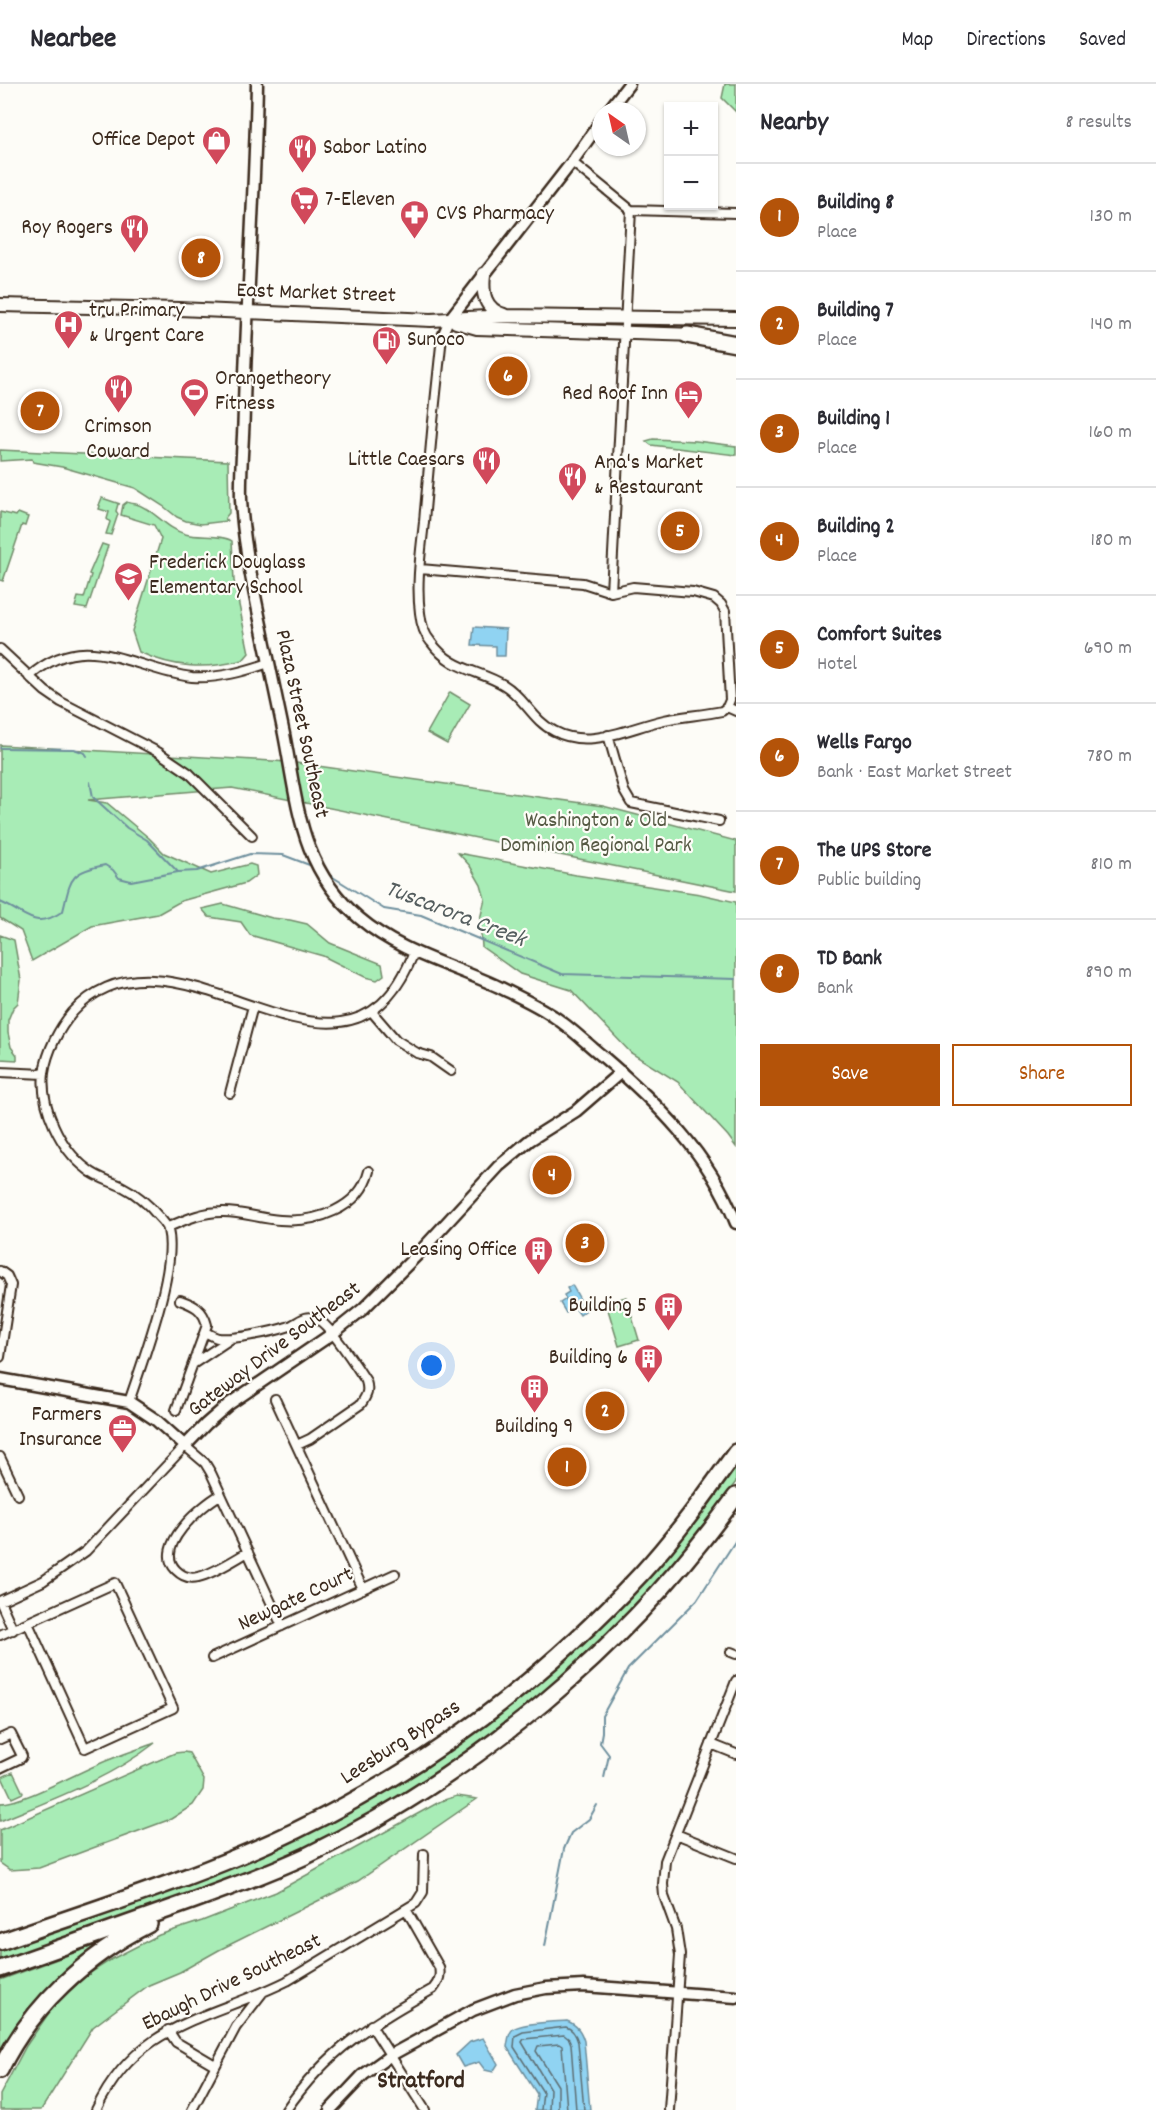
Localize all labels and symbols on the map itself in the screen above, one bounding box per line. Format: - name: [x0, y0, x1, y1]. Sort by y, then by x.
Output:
- north arrow: [592, 102, 646, 156]
- shop icon: Office Depot: [200, 124, 232, 166]
- place label: Office Depot: [91, 125, 195, 156]
- restaurant icon: Sabor Latino: [286, 132, 318, 174]
- place label: Sabor Latino: [323, 133, 427, 164]
- supermarket icon: 7-Eleven: [288, 184, 320, 226]
- place label: 7-Eleven: [325, 185, 395, 216]
- pharmacy icon: CVS Pharmacy: [399, 198, 431, 240]
- place label: CVS Pharmacy: [436, 199, 555, 230]
- restaurant icon: Roy Rogers: [118, 212, 150, 254]
- place label: Roy Rogers: [21, 213, 113, 244]
- pin: 8: [182, 236, 220, 280]
- street label: East Market Street: [236, 276, 396, 312]
- place label: tru Primary & Urgent Care: [89, 296, 204, 352]
- hospital icon: tru Primary & Urgent Care: [52, 308, 84, 350]
- fuel station icon: Sunoco: [370, 324, 402, 366]
- place label: Sunoco: [407, 325, 465, 356]
- pin: 6: [488, 354, 528, 398]
- place label: Orangetheory Fitness: [215, 364, 331, 420]
- restaurant icon: Crimson Coward: [102, 372, 134, 414]
- sports icon: Orangetheory Fitness: [178, 376, 210, 418]
- hotel icon: Red Roof Inn: [673, 378, 705, 420]
- place label: Red Roof Inn: [562, 379, 668, 410]
- pin: 7: [20, 388, 60, 434]
- place label: Crimson Coward: [84, 412, 152, 468]
- restaurant icon: Little Caesars: [470, 444, 502, 486]
- place label: Little Caesars: [348, 445, 465, 476]
- place label: Ana's Market & Restaurant: [594, 448, 703, 504]
- restaurant icon: Ana's Market & Restaurant: [557, 460, 589, 502]
- pin: 5: [660, 508, 700, 554]
- place label: Frederick Douglass Elementary School: [149, 548, 306, 604]
- school or university icon: Frederick Douglass Elementary School: [112, 560, 144, 602]
- street label: Plaza Street Southeast: [266, 627, 336, 821]
- park label: Washington & Old Dominion Regional Park: [500, 806, 692, 862]
- water label: Tuscarora Creek: [380, 873, 532, 958]
- pin: 4: [532, 1152, 572, 1198]
- pin: 3: [566, 1220, 604, 1266]
- building icon: Leasing Office: [522, 1234, 554, 1276]
- place label: Leasing Office: [400, 1235, 517, 1266]
- street label: Gateway Drive Southeast: [182, 1275, 368, 1425]
- building icon: Building 5: [652, 1290, 684, 1332]
- place label: Building 5: [568, 1291, 647, 1322]
- building icon: Building 6: [633, 1342, 665, 1384]
- place label: Building 6: [549, 1343, 628, 1374]
- your location: [417, 1351, 446, 1380]
- building icon: Building 9: [518, 1372, 550, 1414]
- pin: 2: [586, 1388, 624, 1434]
- place label: Farmers Insurance: [19, 1400, 102, 1456]
- office icon: Farmers Insurance: [107, 1412, 139, 1454]
- place label: Building 9: [495, 1412, 573, 1443]
- pin: 1: [548, 1444, 586, 1490]
- street label: Newgate Court: [233, 1560, 359, 1640]
- street label: Leesburg Bypass: [335, 1692, 467, 1794]
- street label: Ebaugh Drive Southeast: [137, 1926, 327, 2040]
- district label: Stratford: [377, 2065, 465, 2099]

